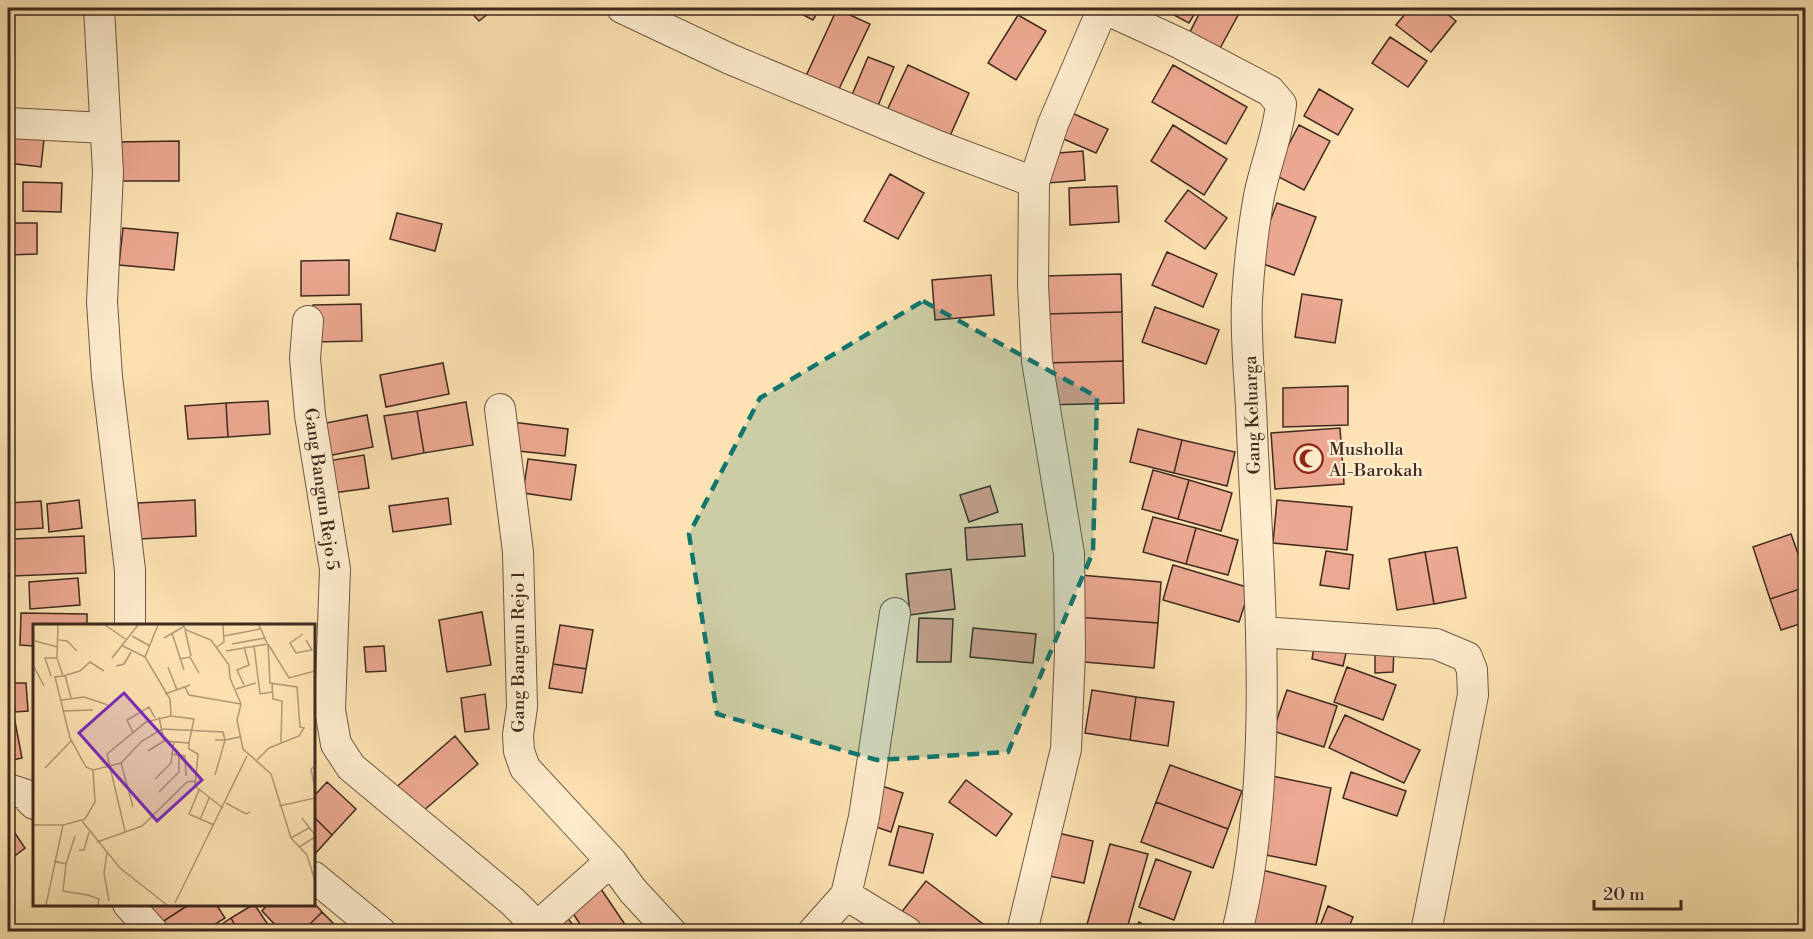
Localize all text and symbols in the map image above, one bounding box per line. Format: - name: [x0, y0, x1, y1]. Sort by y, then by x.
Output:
- street label: Gang Keluarga: [1239, 354, 1266, 475]
- street label: Gang Bangun Rejo 5: [299, 406, 344, 572]
- place label: Musholla Al-Barokah: [1328, 438, 1423, 482]
- mosque icon: Musholla Al-Barokah: [1292, 443, 1324, 475]
- street label: Gang Bangun Rejo 1: [507, 571, 530, 733]
- inset map: [33, 624, 315, 906]
- scale bar: [1594, 873, 1681, 911]
- text: 20 m: [1603, 883, 1645, 906]

